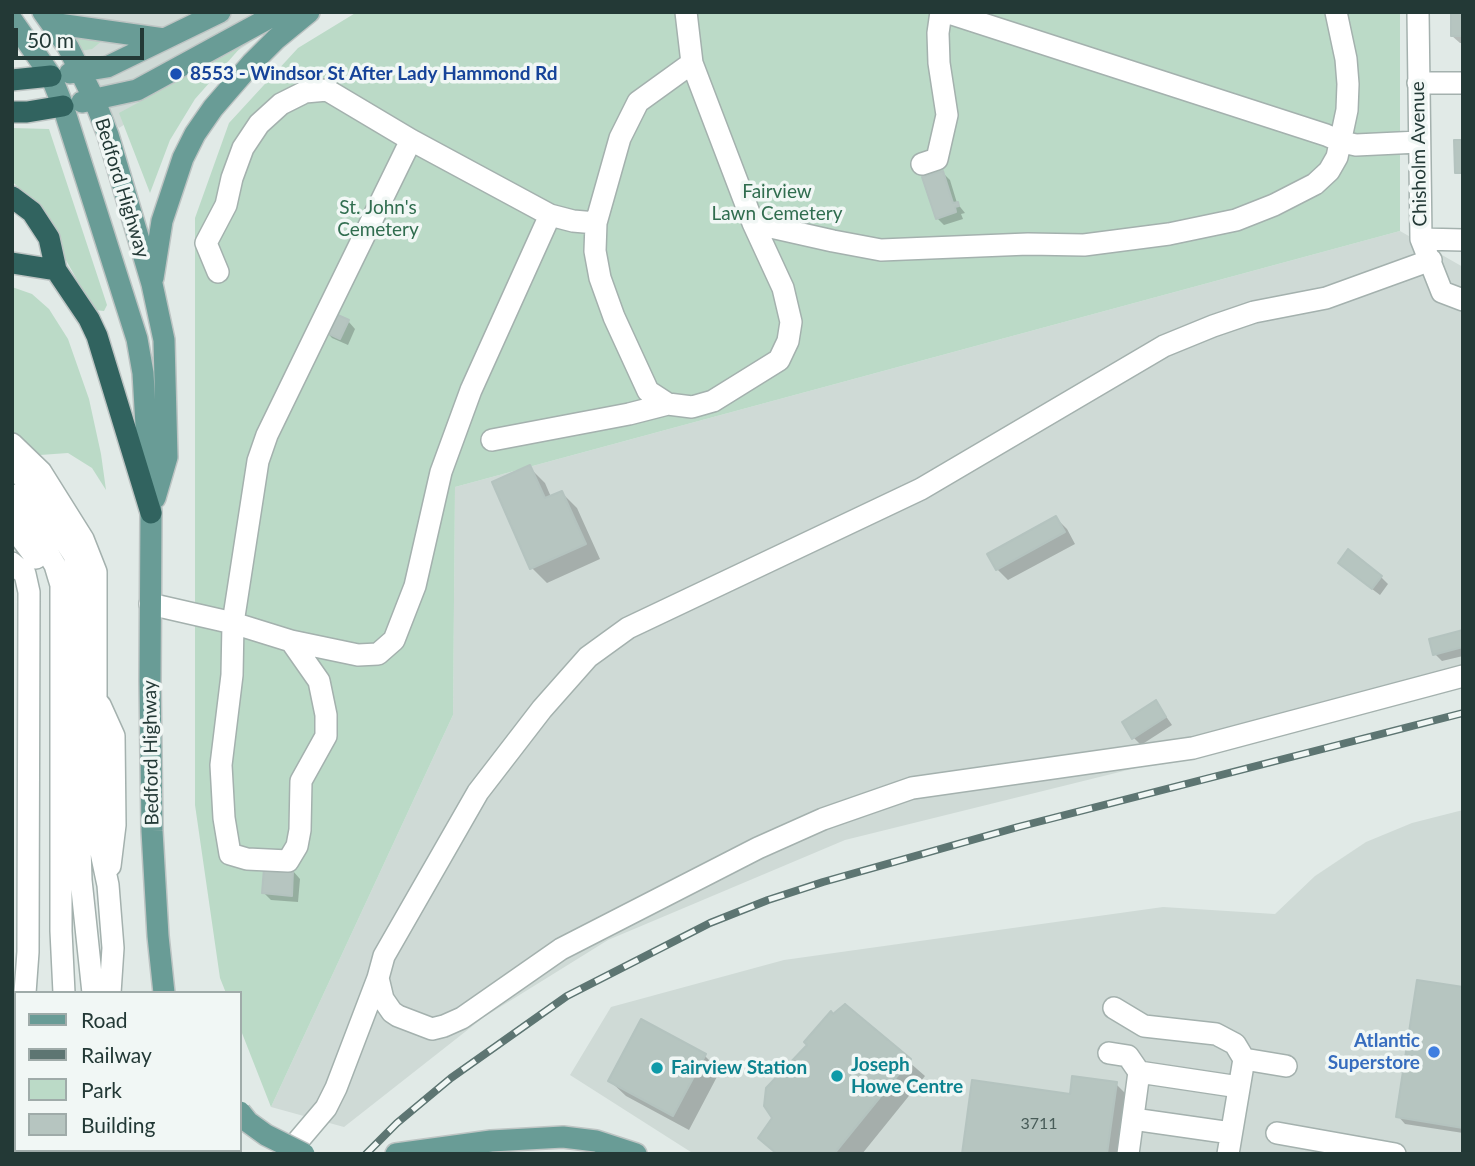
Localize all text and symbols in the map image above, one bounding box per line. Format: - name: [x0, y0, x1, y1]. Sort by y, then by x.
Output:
- scale bar: [18, 14, 147, 58]
- text: 50 m: [27, 27, 74, 52]
- place label: 8553 - Windsor St After Lady Hammond Rd: [190, 63, 558, 85]
- marker: 8553 - Windsor St After Lady Hammond Rd: [168, 66, 184, 82]
- street label: Chisholm Avenue: [1406, 81, 1432, 227]
- street label: Bedford Highway: [90, 115, 154, 261]
- park label: Fairview Lawn Cemetery: [711, 181, 843, 225]
- park label: St. John's Cemetery: [337, 197, 419, 241]
- street label: Bedford Highway: [138, 680, 164, 826]
- legend: [14, 991, 242, 1152]
- text: Road: [81, 1007, 128, 1032]
- place label: Atlantic Superstore: [1328, 1030, 1420, 1074]
- text: Railway: [81, 1042, 152, 1067]
- marker: Atlantic Superstore: [1426, 1044, 1442, 1060]
- place label: Joseph Howe Centre: [851, 1054, 963, 1098]
- place label: Fairview Station: [671, 1057, 807, 1079]
- marker: Fairview Station: [649, 1060, 665, 1076]
- marker: Joseph Howe Centre: [829, 1068, 845, 1084]
- text: Park: [81, 1077, 122, 1102]
- text: Building: [81, 1112, 156, 1137]
- house number: 3711: [1020, 1114, 1058, 1134]

